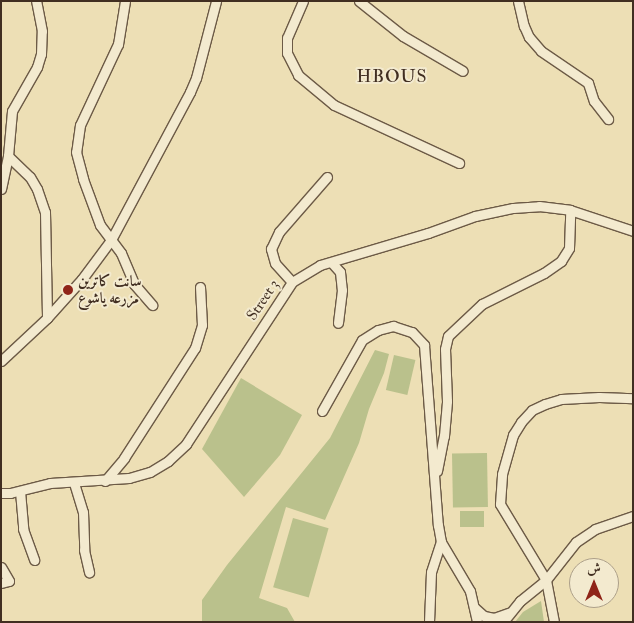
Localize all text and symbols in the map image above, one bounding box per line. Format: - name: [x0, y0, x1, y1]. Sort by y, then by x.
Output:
- district label: HBOUS: [356, 66, 428, 88]
- place label: سانت كاترين مزرعه ياشوع: [78, 272, 142, 307]
- street label: Street 3: [243, 276, 283, 324]
- marker: سانت كاترين مزرعه ياشوع: [62, 284, 74, 296]
- north arrow: [569, 558, 619, 608]
- text: ش: [587, 560, 601, 577]

